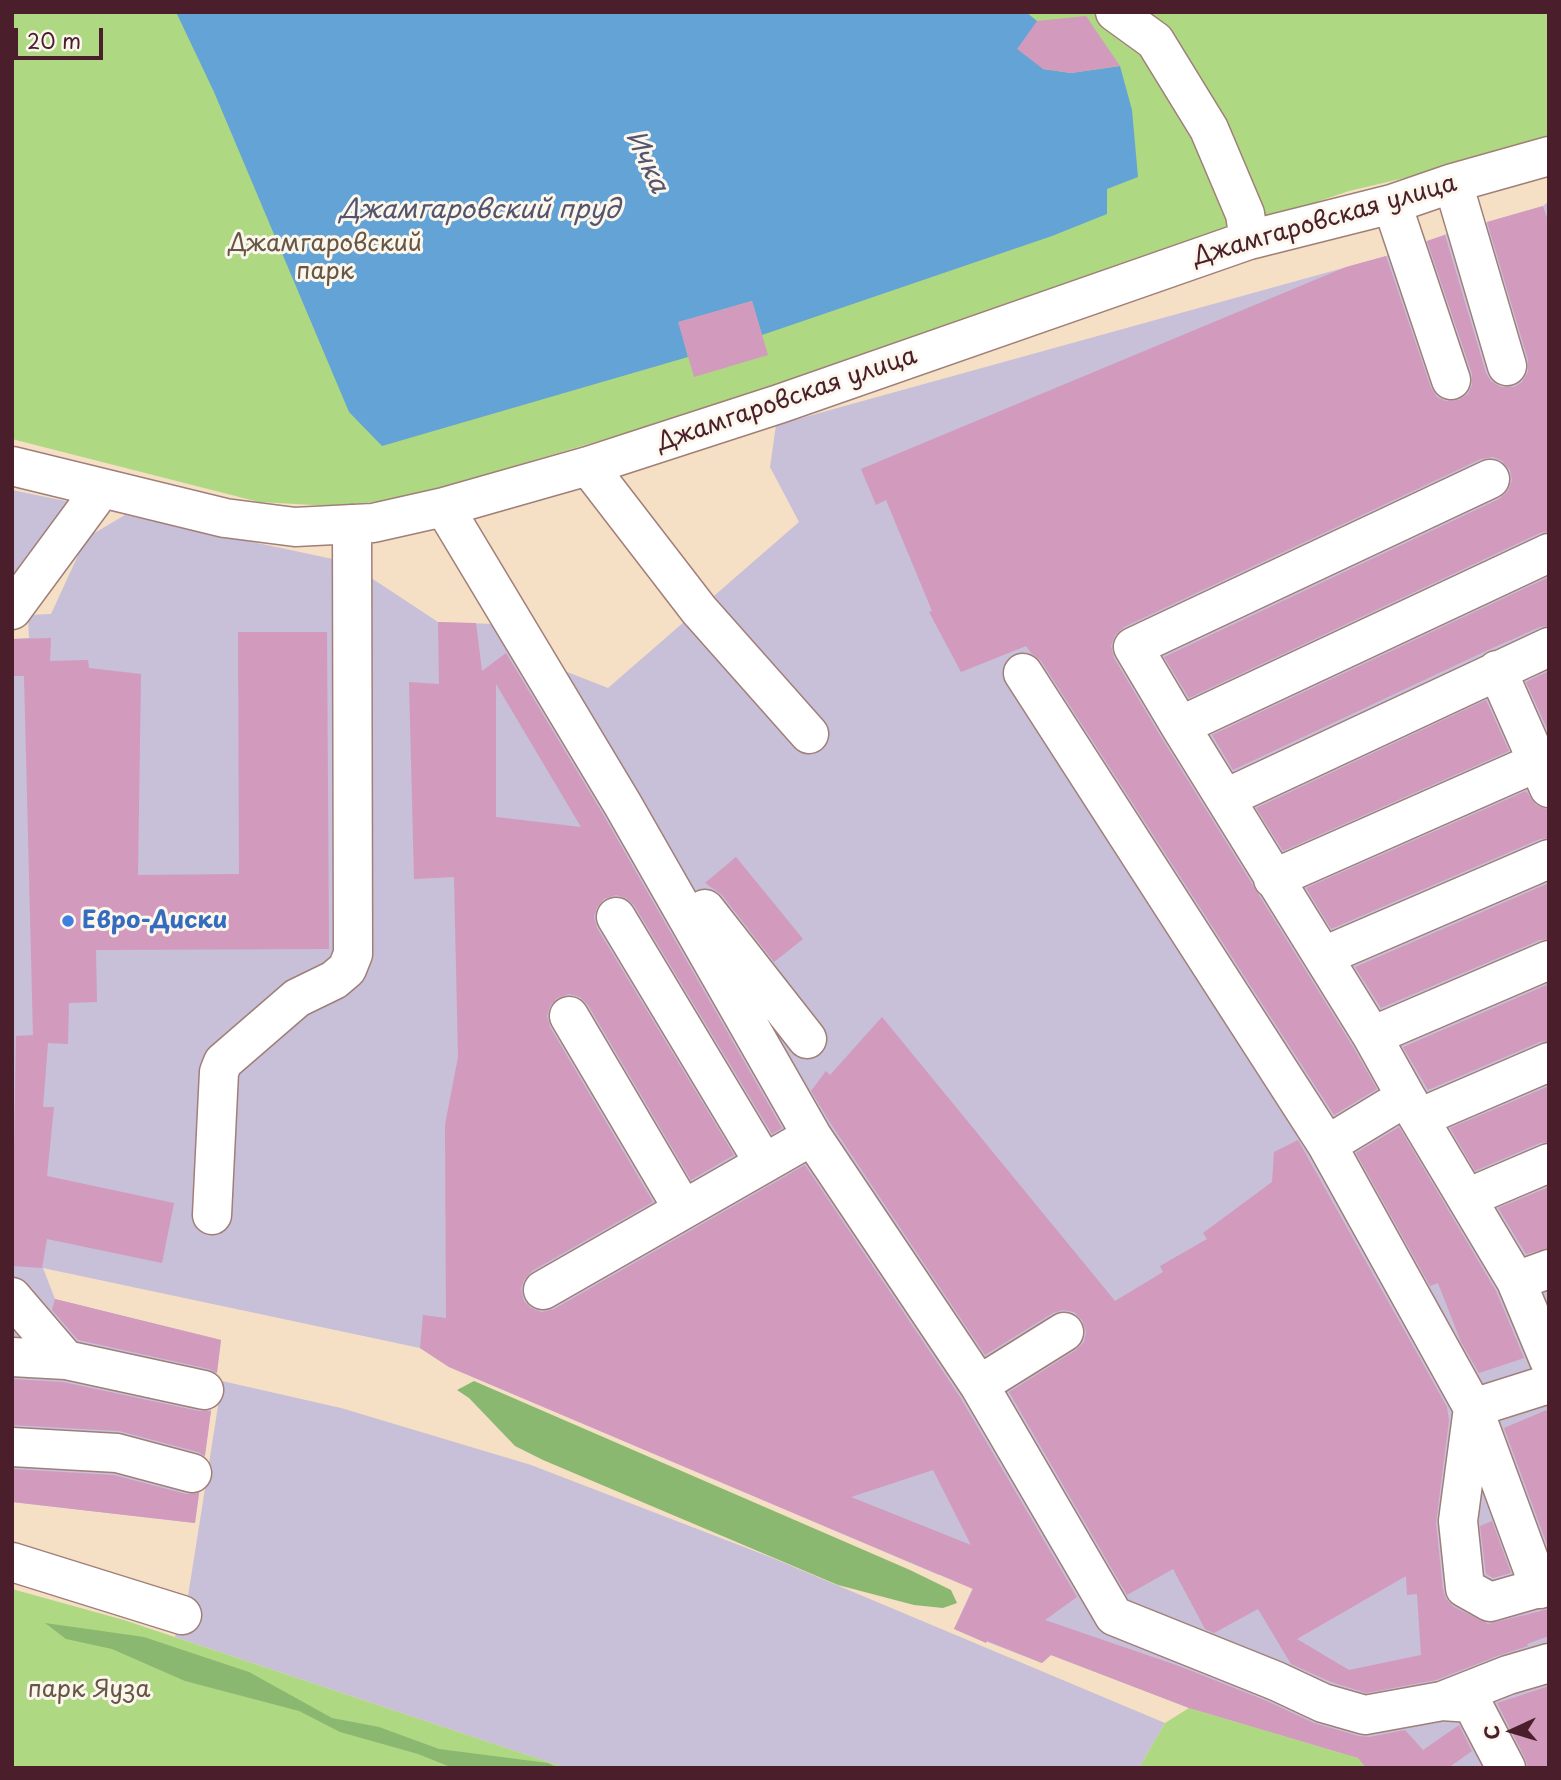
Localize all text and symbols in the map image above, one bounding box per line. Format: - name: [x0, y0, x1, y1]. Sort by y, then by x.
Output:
- scale bar: [18, 14, 107, 58]
- text: 20 m: [27, 24, 81, 56]
- water label: Ичка: [618, 126, 674, 198]
- street label: Джамгаровская улица: [1190, 170, 1460, 272]
- water label: Джамгаровский пруд: [340, 195, 620, 227]
- park label: Джамгаровский парк: [228, 230, 422, 286]
- street label: Джамгаровская улица: [653, 342, 921, 458]
- place label: Евро-Диски: [82, 907, 228, 935]
- marker: Евро-Диски: [60, 913, 76, 929]
- park label: парк Яуза: [28, 1676, 150, 1704]
- north arrow: [1477, 1696, 1547, 1766]
- text: С: [1477, 1724, 1506, 1741]

